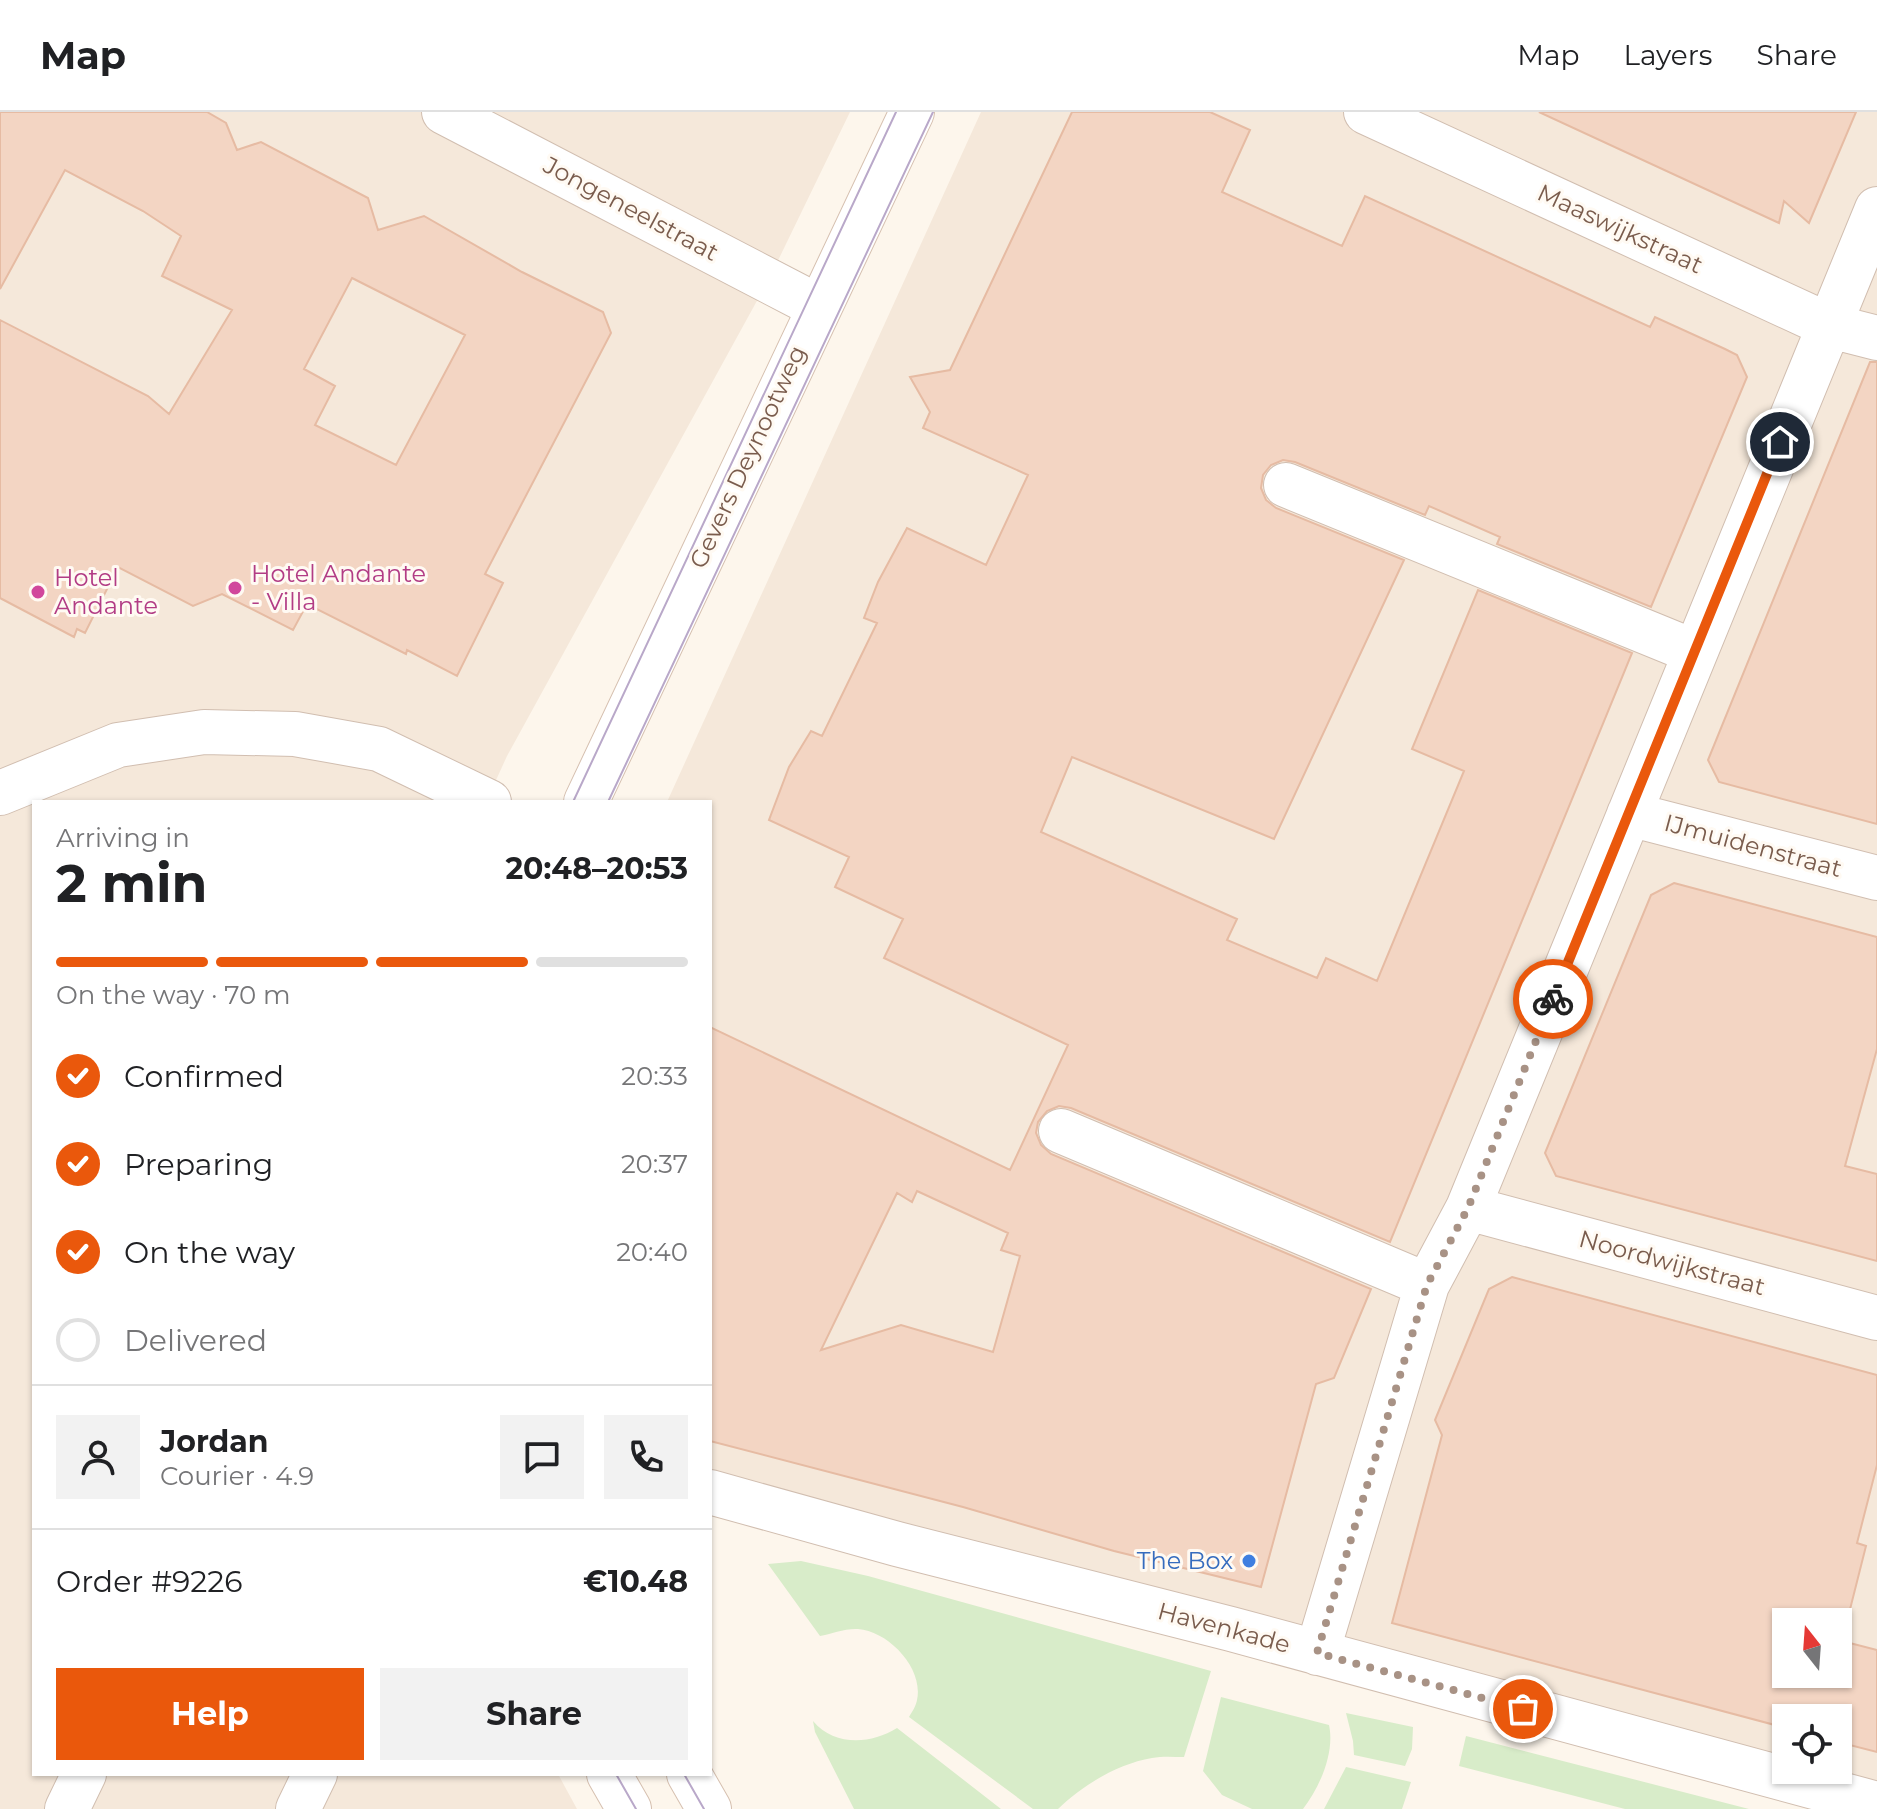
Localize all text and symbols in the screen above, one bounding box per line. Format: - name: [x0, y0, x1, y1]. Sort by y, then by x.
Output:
- text: Map: [40, 32, 126, 79]
- text: Map: [1517, 38, 1580, 72]
- text: Layers: [1624, 38, 1713, 72]
- text: Share: [1757, 38, 1837, 72]
- street label: Jongeneelstraat: [538, 150, 724, 267]
- street label: Maaswijkstraat: [1533, 178, 1708, 280]
- street label: Gevers Deynootweg: [683, 341, 812, 573]
- pin: [1746, 408, 1814, 476]
- icon: home: [1758, 420, 1802, 464]
- place label: Hotel Andante - Villa: [251, 559, 426, 616]
- place label: Hotel Andante: [54, 563, 158, 620]
- marker: Hotel Andante - Villa: [226, 579, 244, 597]
- marker: Hotel Andante: [29, 583, 47, 601]
- street label: IJmuidenstraat: [1661, 808, 1845, 883]
- text: Arriving in: [56, 822, 190, 854]
- text: 20:48–20:53: [505, 850, 688, 887]
- text: 2 min: [56, 852, 208, 915]
- courier: [1513, 959, 1593, 1039]
- icon: bike: [1531, 977, 1575, 1021]
- text: On the way · 70 m: [56, 979, 291, 1011]
- icon: check: [56, 1054, 100, 1098]
- text: Confirmed: [124, 1058, 284, 1095]
- text: 20:33: [621, 1060, 688, 1092]
- icon: check: [56, 1142, 100, 1186]
- text: Preparing: [124, 1146, 273, 1183]
- text: 20:37: [621, 1148, 688, 1180]
- street label: Noordwijkstraat: [1576, 1224, 1769, 1301]
- icon: check: [56, 1230, 100, 1274]
- text: On the way: [124, 1234, 295, 1271]
- text: 20:40: [616, 1236, 688, 1268]
- text: Delivered: [124, 1322, 267, 1359]
- button: person: [56, 1415, 140, 1499]
- button: chat: [500, 1415, 584, 1499]
- button: phone: [604, 1415, 688, 1499]
- text: Jordan: [160, 1423, 269, 1460]
- text: Courier · 4.9: [160, 1460, 314, 1492]
- place label: The Box: [1137, 1546, 1233, 1575]
- marker: The Box: [1240, 1552, 1258, 1570]
- text: Order #9226: [56, 1563, 243, 1600]
- text: €10.48: [583, 1563, 688, 1600]
- street label: Havenkade: [1155, 1596, 1293, 1659]
- north arrow: [1772, 1608, 1852, 1688]
- map controls: [1772, 1608, 1852, 1784]
- button: Help: [56, 1668, 364, 1760]
- button: Share: [380, 1668, 688, 1760]
- pin: [1489, 1675, 1557, 1743]
- icon: bag: [1501, 1687, 1545, 1731]
- button: locate: [1772, 1704, 1852, 1784]

